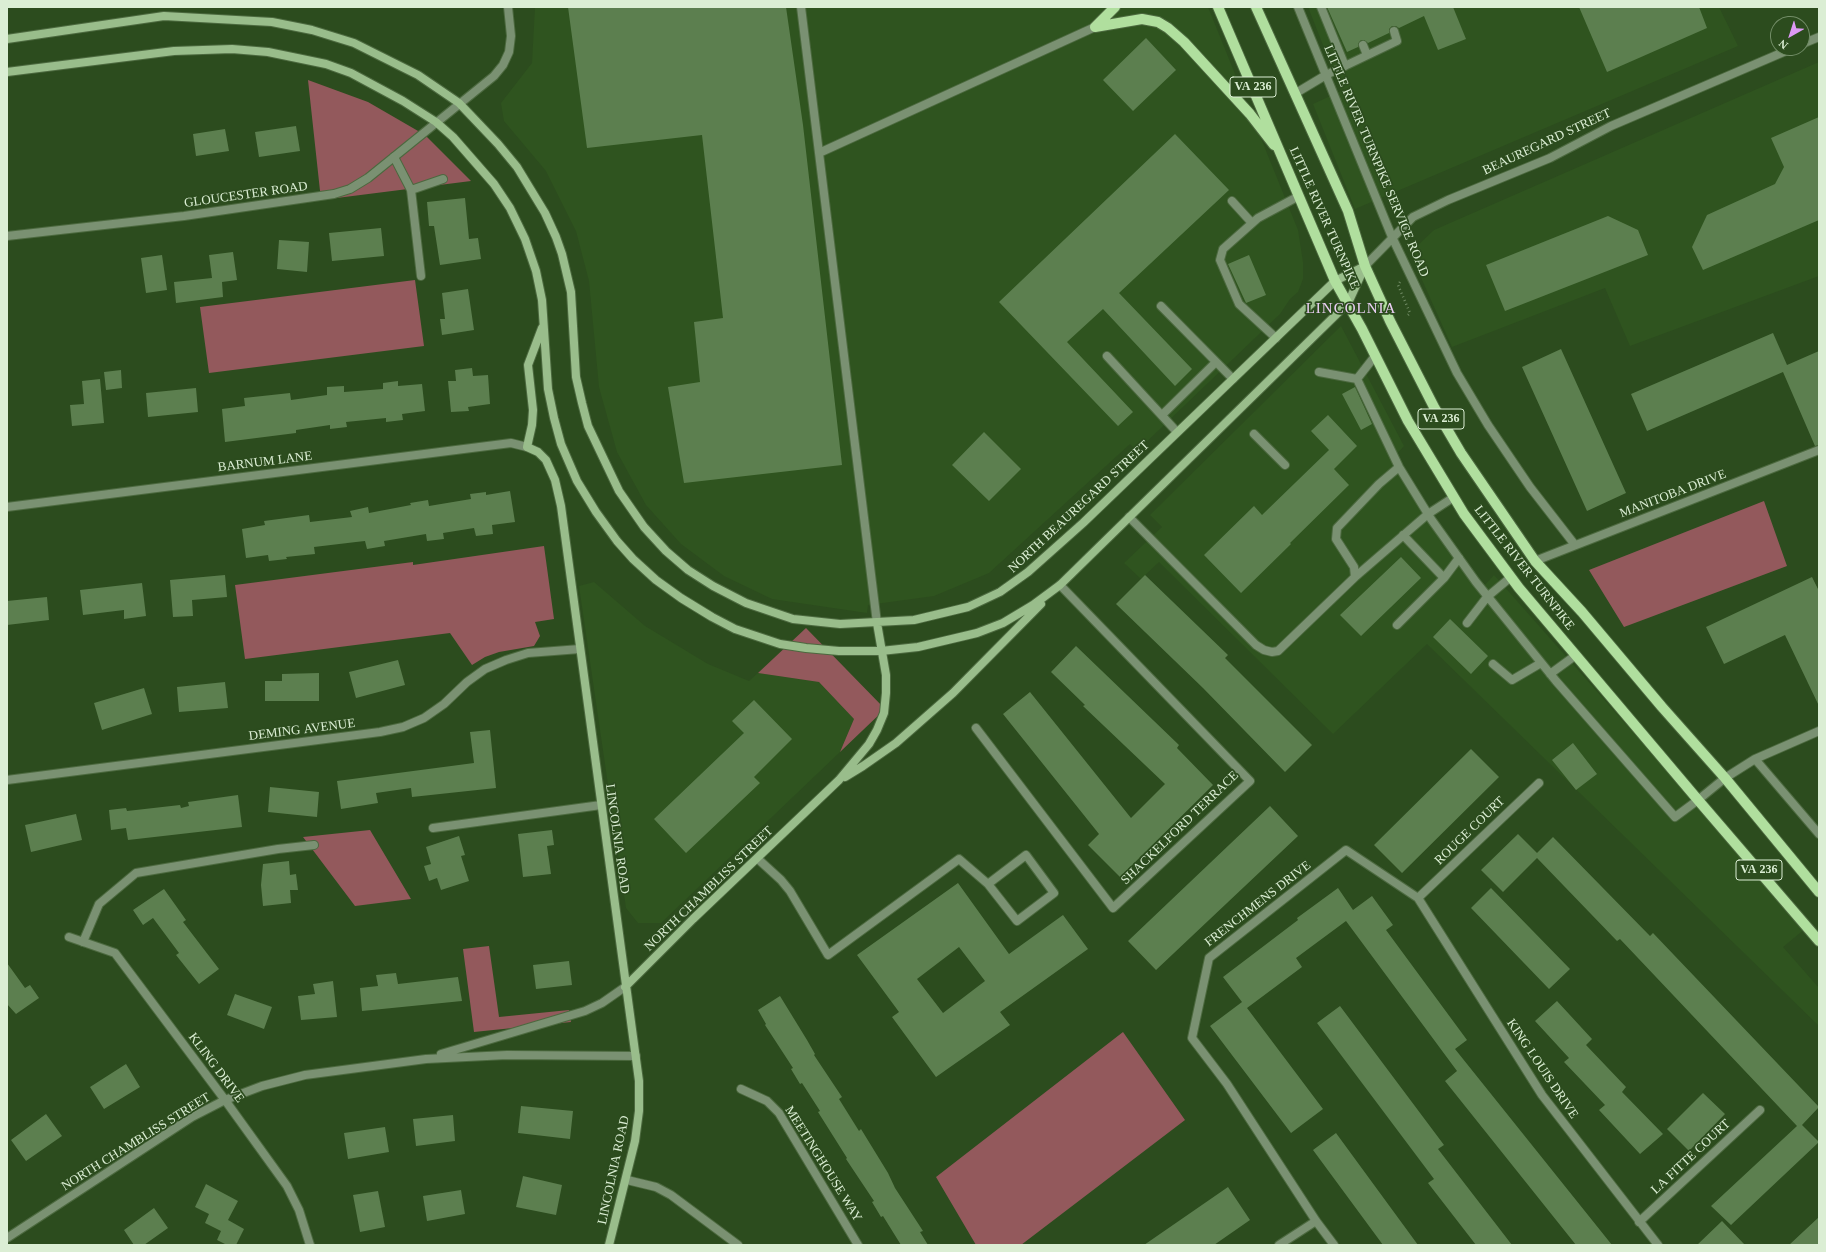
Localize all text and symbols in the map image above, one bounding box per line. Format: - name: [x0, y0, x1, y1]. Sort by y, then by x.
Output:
- north arrow: [1770, 16, 1810, 56]
- text: N: [1776, 37, 1790, 52]
- street label: LITTLE RIVER TURNPIKE SERVICE ROAD: [1320, 43, 1432, 279]
- road number: VA 236: [1230, 77, 1276, 97]
- street label: BEAUREGARD STREET: [1480, 105, 1614, 179]
- street label: LITTLE RIVER TURNPIKE: [1286, 145, 1362, 291]
- street label: GLOUCESTER ROAD: [183, 179, 309, 211]
- district label: LINCOLNIA: [1306, 300, 1396, 318]
- road number: VA 236: [1418, 409, 1464, 429]
- street label: NORTH BEAUREGARD STREET: [1005, 438, 1153, 576]
- street label: BARNUM LANE: [217, 448, 313, 476]
- street label: MANITOBA DRIVE: [1618, 467, 1728, 521]
- street label: LITTLE RIVER TURNPIKE: [1471, 503, 1577, 633]
- street label: DEMING AVENUE: [248, 716, 356, 744]
- street label: SHACKELFORD TERRACE: [1118, 768, 1242, 888]
- street label: LINCOLNIA ROAD: [602, 783, 632, 895]
- street label: ROUGE COURT: [1432, 794, 1508, 868]
- street label: NORTH CHAMBLISS STREET: [642, 823, 776, 955]
- street label: FRENCHMENS DRIVE: [1202, 858, 1314, 950]
- road number: VA 236: [1736, 860, 1782, 880]
- street label: KING LOUIS DRIVE: [1503, 1016, 1581, 1122]
- street label: KLING DRIVE: [185, 1030, 247, 1106]
- street label: NORTH CHAMBLISS STREET: [59, 1090, 213, 1194]
- street label: MEETINGHOUSE WAY: [781, 1103, 865, 1225]
- street label: LINCOLNIA ROAD: [595, 1114, 633, 1226]
- street label: LA FITTE COURT: [1648, 1116, 1734, 1198]

